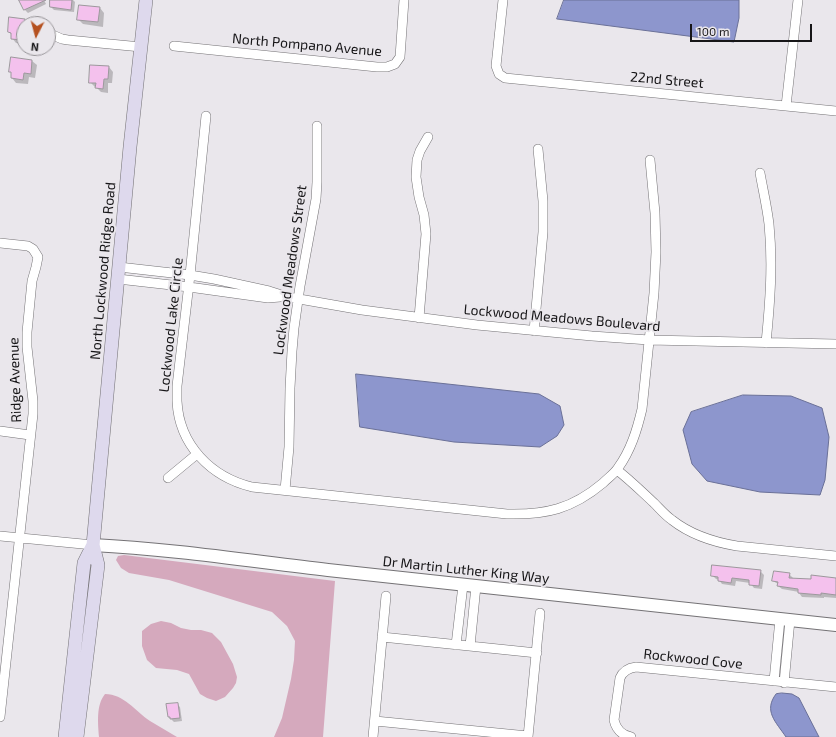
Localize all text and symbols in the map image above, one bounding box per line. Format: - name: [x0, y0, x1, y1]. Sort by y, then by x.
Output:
- north arrow: [16, 16, 56, 56]
- scale bar: [692, 16, 814, 42]
- text: 100 m: [697, 24, 729, 38]
- street label: North Pompano Avenue: [231, 30, 383, 60]
- text: N: [30, 41, 39, 54]
- street label: 22nd Street: [629, 68, 705, 92]
- street label: North Lockwood Ridge Road: [87, 181, 119, 361]
- street label: Lockwood Meadows Street: [270, 184, 310, 356]
- street label: Lockwood Lake Circle: [156, 257, 186, 393]
- street label: Lockwood Meadows Boulevard: [463, 301, 661, 335]
- street label: Ridge Avenue: [5, 337, 25, 423]
- street label: Dr Martin Luther King Way: [382, 553, 550, 587]
- street label: Rockwood Cove: [643, 645, 743, 673]

